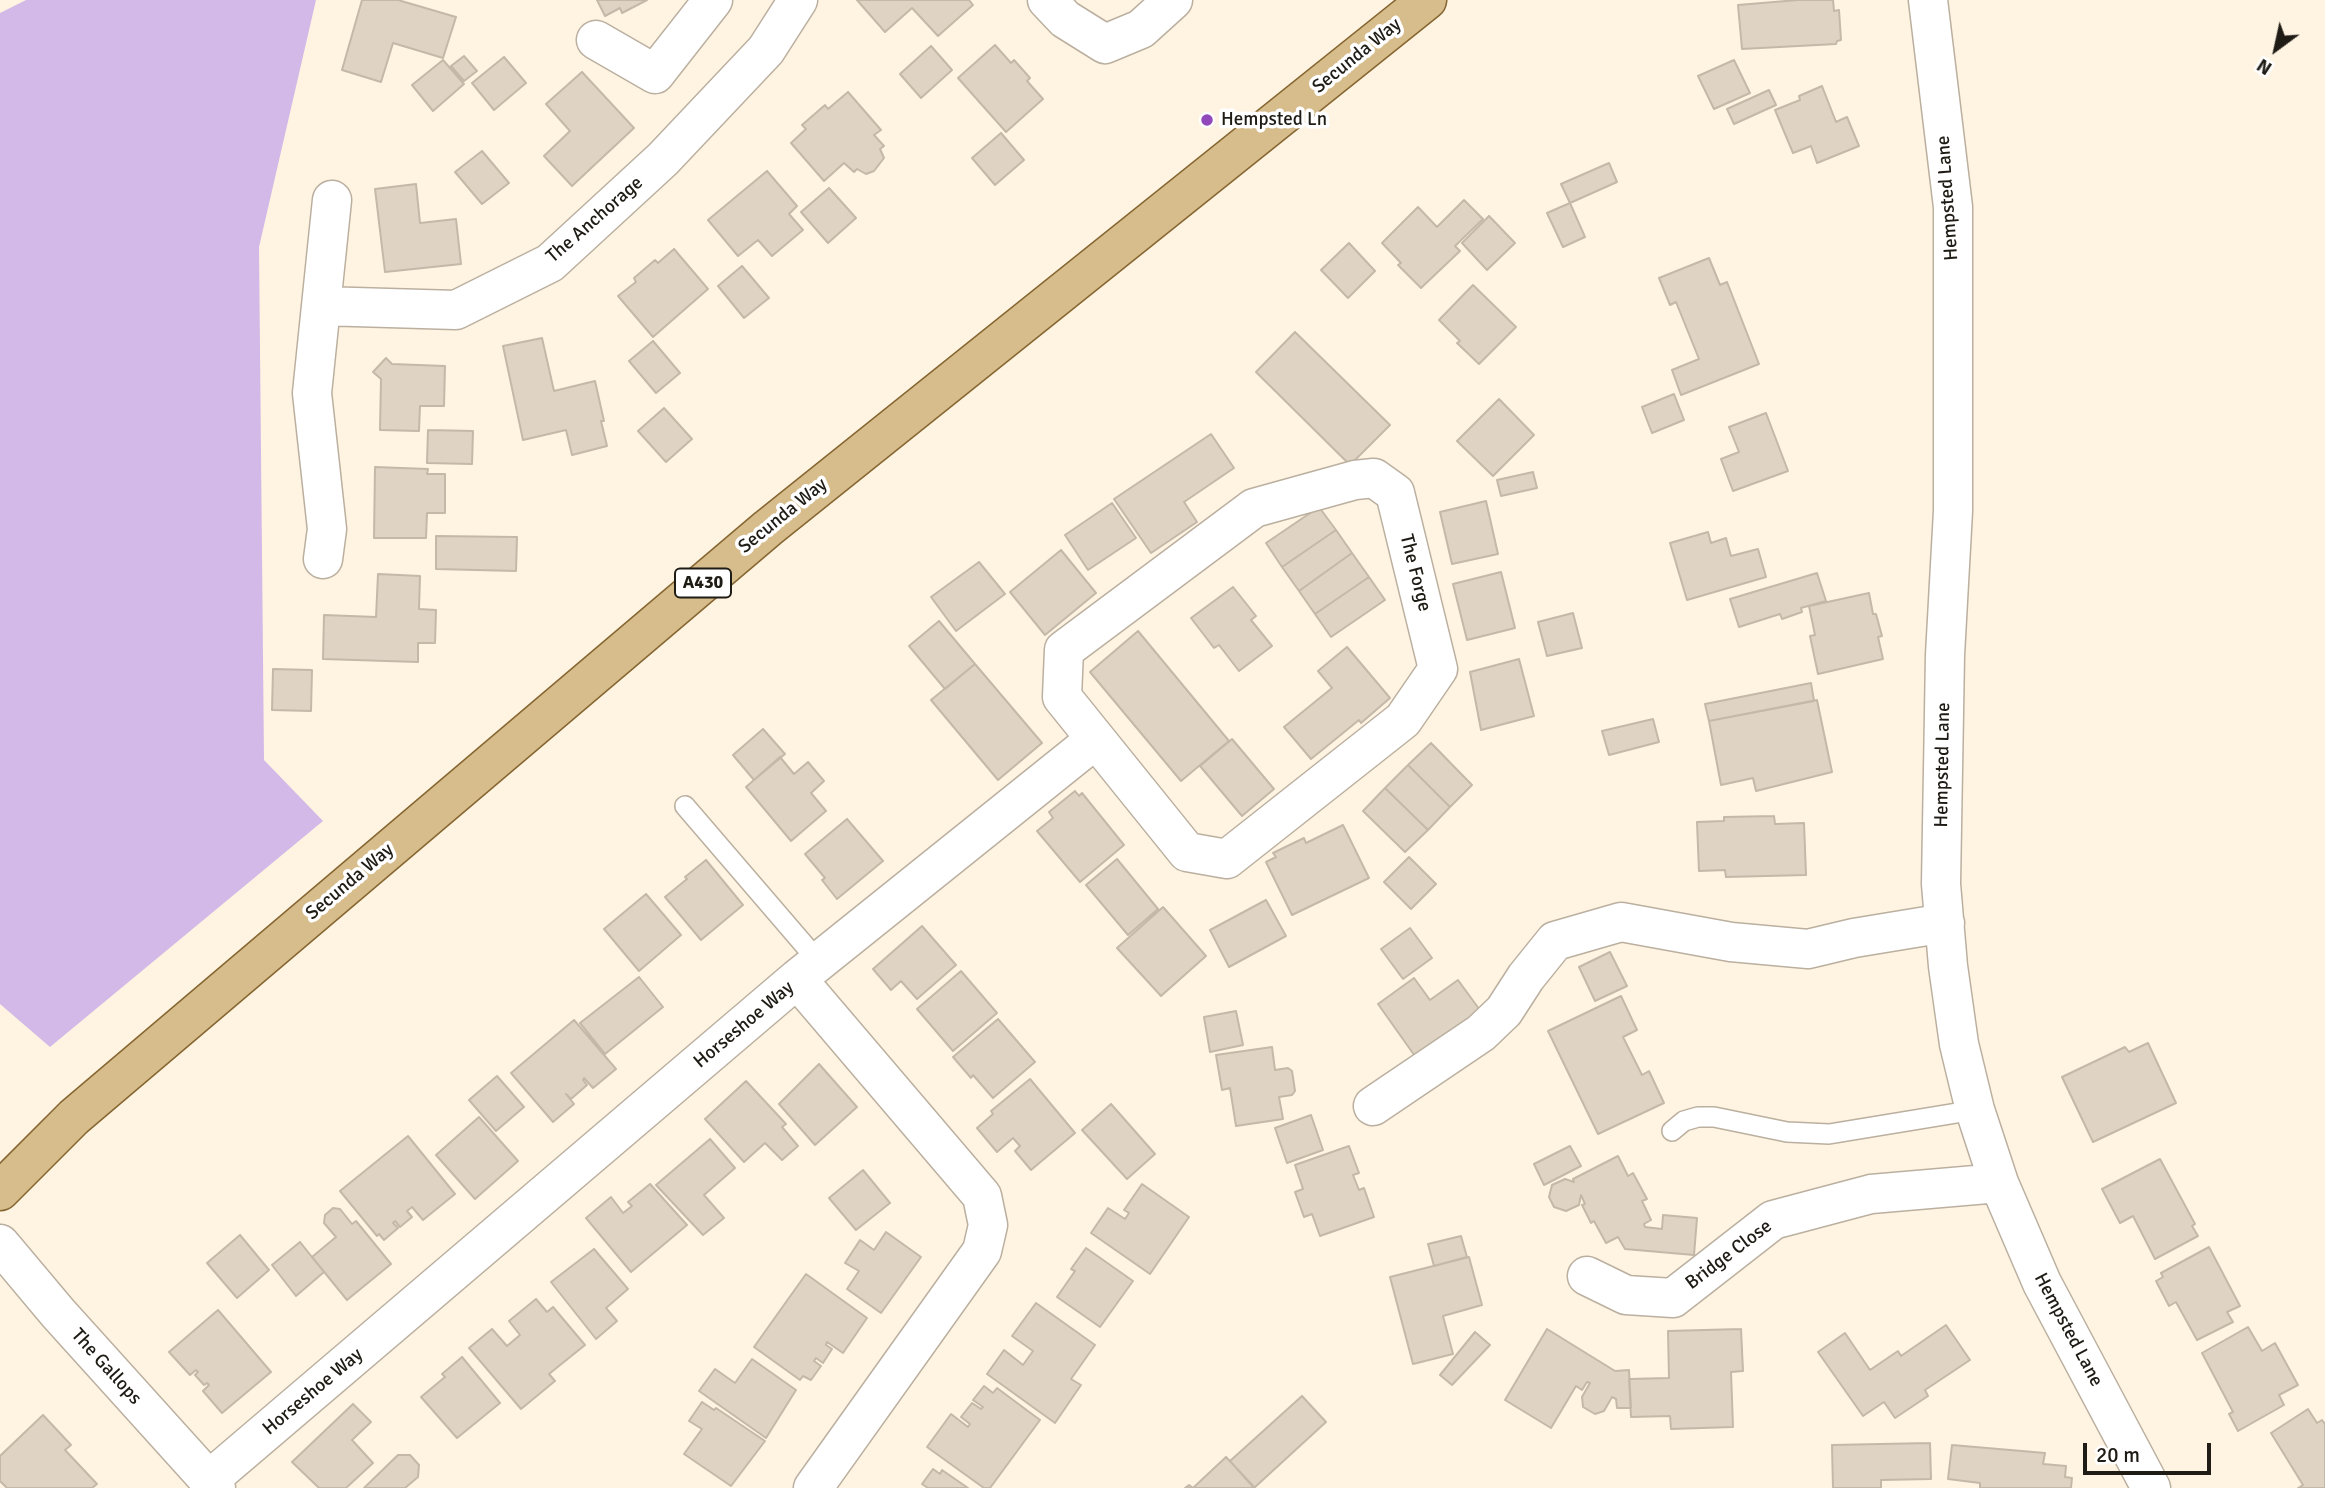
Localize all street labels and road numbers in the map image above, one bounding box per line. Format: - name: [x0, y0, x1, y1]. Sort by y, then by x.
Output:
- street label: Secunda Way: [1308, 13, 1406, 99]
- street label: Hempsted Lane: [1932, 135, 1964, 261]
- street label: The Anchorage: [542, 172, 648, 268]
- street label: Secunda Way: [734, 473, 832, 559]
- street label: The Forge: [1394, 532, 1436, 614]
- road number: A430: [675, 568, 731, 598]
- street label: Hempsted Lane: [1931, 702, 1955, 828]
- street label: Secunda Way: [302, 839, 398, 925]
- street label: Horseshoe Way: [689, 977, 799, 1073]
- street label: Bridge Close: [1681, 1215, 1777, 1295]
- street label: Hempsted Lane: [2029, 1269, 2107, 1391]
- street label: The Gallops: [66, 1324, 146, 1410]
- street label: Horseshoe Way: [258, 1344, 368, 1440]

